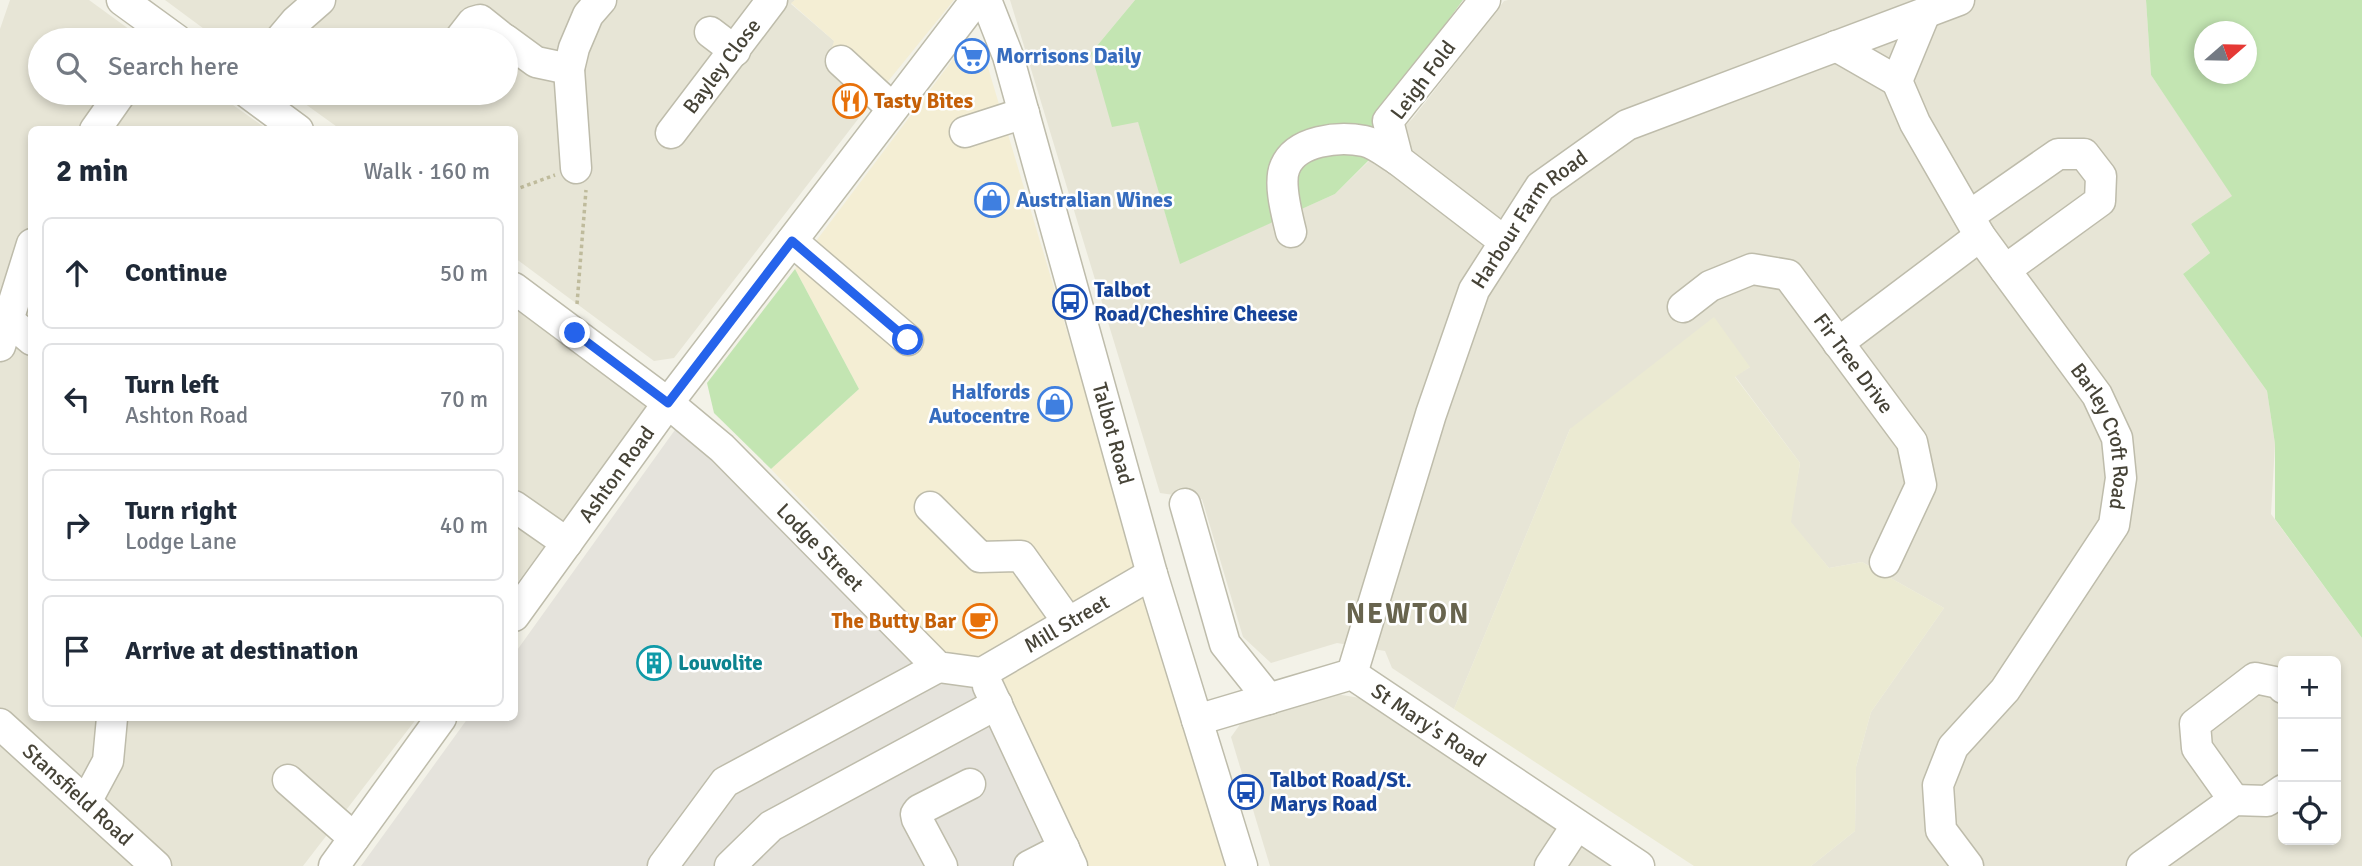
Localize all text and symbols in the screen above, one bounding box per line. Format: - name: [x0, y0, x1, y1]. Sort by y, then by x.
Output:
- street label: Bayley Close: [677, 13, 766, 119]
- north arrow: [2194, 21, 2257, 84]
- search box: [28, 28, 518, 105]
- street label: Leigh Fold: [1385, 35, 1461, 125]
- supermarket icon: Morrisons Daily: [953, 37, 991, 75]
- place label: Morrisons Daily: [996, 43, 1142, 69]
- icon: search: [52, 48, 90, 86]
- text: Search here: [108, 51, 239, 83]
- restaurant icon: Tasty Bites: [831, 82, 869, 120]
- place label: Tasty Bites: [874, 88, 973, 114]
- street label: Harbour Farm Road: [1465, 144, 1593, 293]
- text: 2 min: [56, 153, 128, 190]
- text: Walk · 160 m: [364, 157, 490, 186]
- shop icon: Australian Wines: [973, 181, 1011, 219]
- place label: Australian Wines: [1016, 187, 1173, 213]
- icon: ahead: [58, 254, 96, 292]
- text: Continue: [125, 257, 227, 289]
- text: 50 m: [440, 259, 488, 288]
- place label: Talbot Road/Cheshire Cheese: [1094, 277, 1298, 327]
- bus stop icon: Talbot Road/Cheshire Cheese: [1051, 283, 1089, 321]
- street label: Fir Tree Drive: [1808, 308, 1899, 419]
- route end: [559, 317, 590, 348]
- route start: [892, 324, 923, 355]
- street label: Barley Croft Road: [2065, 358, 2134, 511]
- text: Turn left: [125, 369, 219, 401]
- place label: Halfords Autocentre: [929, 379, 1030, 429]
- icon: left: [58, 380, 96, 418]
- street label: Talbot Road: [1086, 380, 1139, 487]
- text: 70 m: [440, 385, 488, 414]
- shop icon: Halfords Autocentre: [1036, 385, 1074, 423]
- text: Ashton Road: [125, 401, 248, 430]
- street label: Ashton Road: [573, 421, 660, 527]
- text: Turn right: [125, 495, 237, 527]
- street label: Lodge Street: [771, 498, 869, 597]
- icon: right: [58, 506, 96, 544]
- text: 40 m: [440, 511, 488, 540]
- text: Lodge Lane: [125, 527, 237, 556]
- street label: Mill Street: [1019, 589, 1114, 659]
- district label: NEWTON: [1346, 597, 1470, 631]
- cafe icon: The Butty Bar: [961, 602, 999, 640]
- place label: The Butty Bar: [831, 608, 957, 634]
- icon: arrive: [58, 632, 96, 670]
- text: Arrive at destination: [125, 635, 358, 667]
- building icon: Louvolite: [635, 644, 673, 682]
- place label: Louvolite: [678, 650, 763, 676]
- map controls: [2278, 656, 2341, 845]
- button: +: [2278, 656, 2341, 719]
- street label: St Mary's Road: [1366, 678, 1491, 773]
- button: −: [2278, 719, 2341, 782]
- street label: Stansfield Road: [17, 738, 138, 851]
- place label: Talbot Road/St. Marys Road: [1270, 767, 1412, 817]
- bus stop icon: Talbot Road/St. Marys Road: [1227, 773, 1265, 811]
- button: locate: [2278, 782, 2341, 845]

